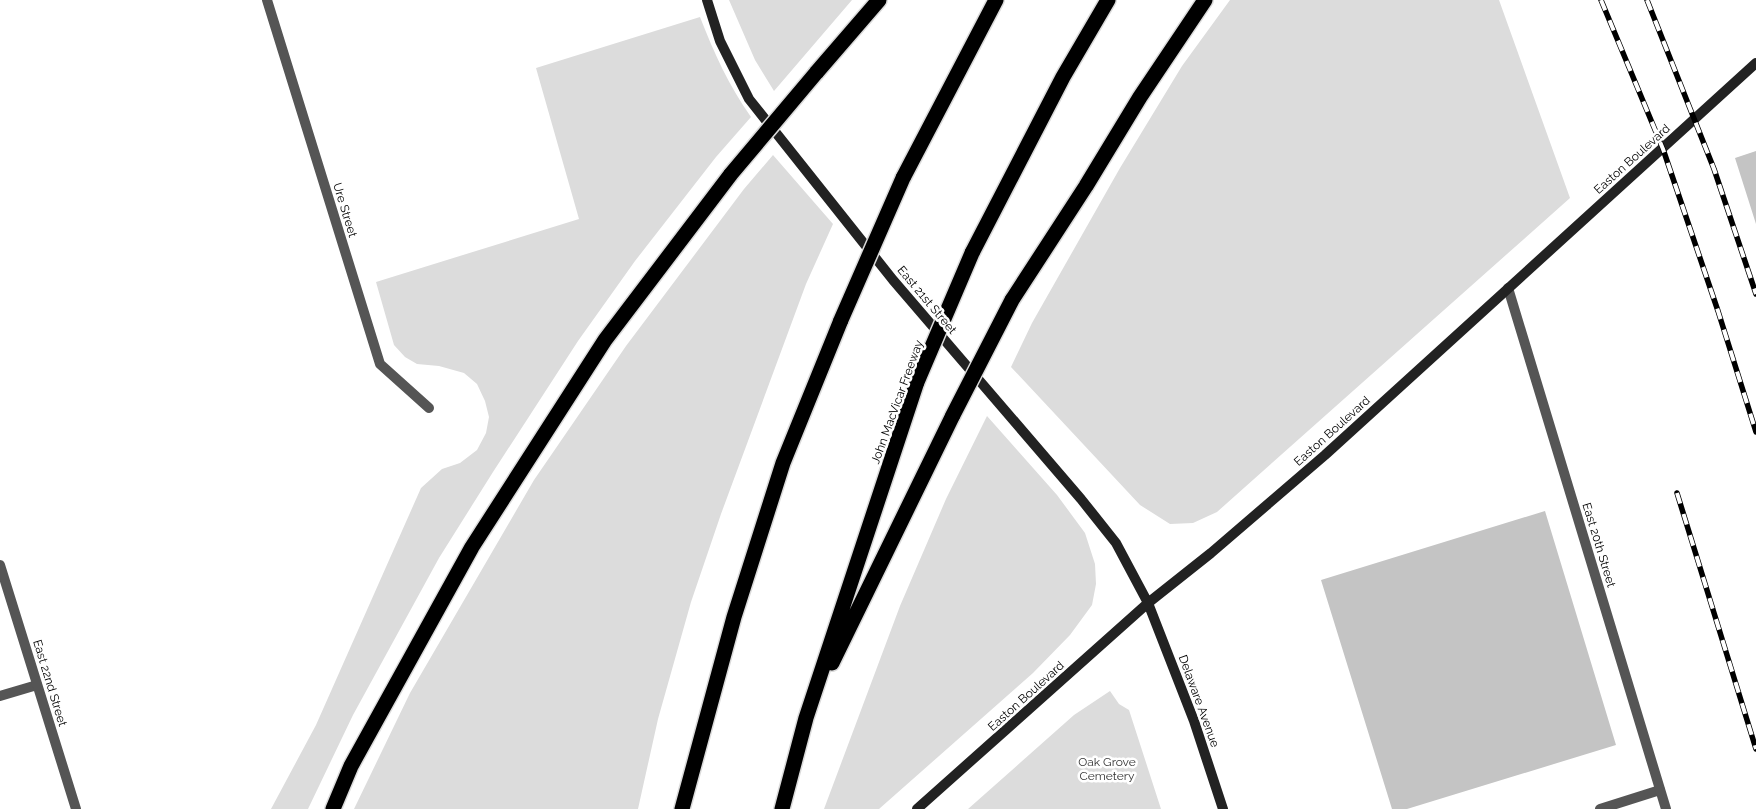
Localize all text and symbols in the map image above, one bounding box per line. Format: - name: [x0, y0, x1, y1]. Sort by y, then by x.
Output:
- street label: Easton Boulevard: [1591, 121, 1673, 197]
- street label: Ure Street: [330, 181, 360, 239]
- street label: East 21st Street: [895, 263, 959, 337]
- street label: John MacVicar Freeway: [868, 338, 926, 466]
- street label: Easton Boulevard: [1291, 393, 1373, 469]
- street label: East 20th Street: [1579, 501, 1619, 589]
- street label: East 22nd Street: [30, 638, 70, 728]
- street label: Delaware Avenue: [1176, 653, 1222, 749]
- street label: Easton Boulevard: [985, 658, 1067, 734]
- park label: Oak Grove Cemetery: [1078, 755, 1136, 783]

